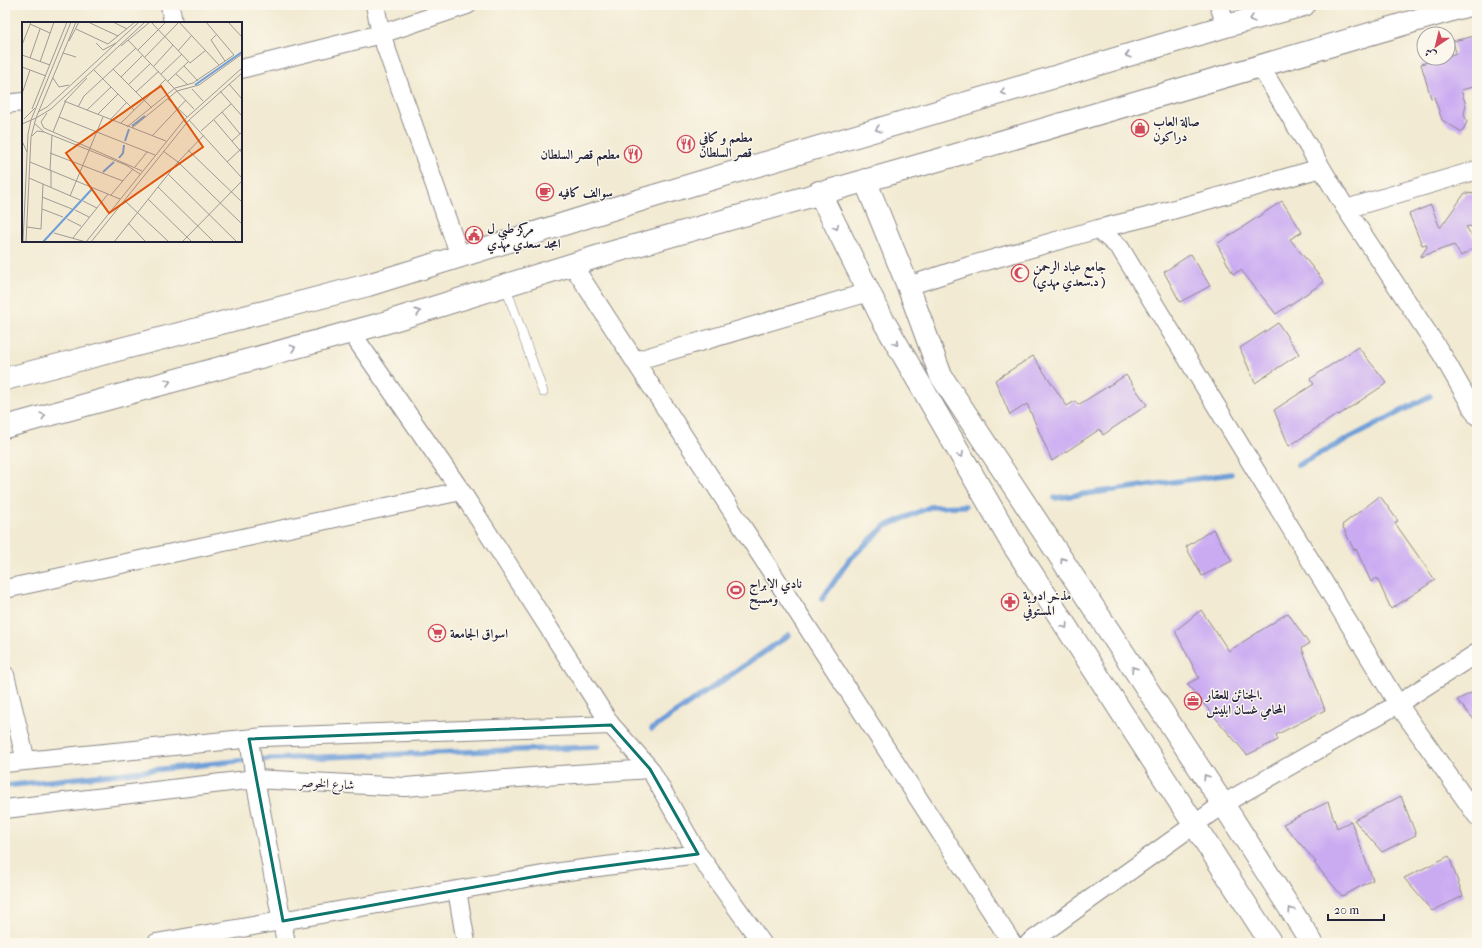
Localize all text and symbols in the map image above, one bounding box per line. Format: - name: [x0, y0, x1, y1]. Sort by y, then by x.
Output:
- one-way arrow: [1249, 14, 1256, 23]
- inset map: [22, 22, 242, 242]
- north arrow: [1416, 26, 1456, 66]
- text: ش: [1422, 45, 1439, 62]
- one-way arrow: [1124, 50, 1131, 59]
- one-way arrow: [1000, 87, 1007, 96]
- place label: صالة العاب دراكون: [1153, 114, 1200, 145]
- shop icon: صالة العاب دراكون: [1130, 118, 1150, 138]
- one-way arrow: [875, 124, 882, 133]
- place label: مطعم و كافي قصر السلطان: [698, 130, 753, 162]
- restaurant icon: مطعم و كافي قصر السلطان: [676, 134, 696, 154]
- restaurant icon: مطعم قصر السلطان: [623, 144, 643, 164]
- place label: مطعم قصر السلطان: [540, 147, 620, 167]
- cafe icon: سوالف كافيه: [535, 182, 555, 202]
- place label: سوالف كافيه: [558, 185, 613, 201]
- place label: مركز طبي ل امجد سعدي مهدي: [487, 221, 561, 255]
- one-way arrow: [832, 223, 839, 231]
- public building icon: مركز طبي ل امجد سعدي مهدي: [464, 225, 484, 245]
- place label: جامع عباد الرحمن (د.سعدي مهدي ): [1033, 259, 1106, 293]
- mosque icon: جامع عباد الرحمن (د.سعدي مهدي ): [1010, 263, 1030, 283]
- one-way arrow: [415, 308, 422, 317]
- one-way arrow: [892, 339, 899, 346]
- one-way arrow: [290, 344, 297, 353]
- one-way arrow: [164, 378, 171, 387]
- one-way arrow: [39, 413, 46, 421]
- one-way arrow: [956, 451, 963, 458]
- one-way arrow: [1060, 557, 1067, 564]
- place label: نادي الابراج ومسبح: [749, 576, 802, 611]
- sports icon: نادي الابراج ومسبح: [726, 580, 746, 600]
- place label: مذخر ادویة المستوفي: [1022, 588, 1071, 622]
- pharmacy icon: مذخر ادویة المستوفي: [1000, 592, 1020, 612]
- one-way arrow: [1061, 622, 1068, 629]
- supermarket icon: اسواق الجامعة: [427, 623, 447, 643]
- place label: اسواق الجامعة: [450, 626, 508, 642]
- one-way arrow: [1131, 666, 1139, 673]
- place label: الجنائن للعقار. المحامي غسان ابليش: [1204, 687, 1286, 721]
- office icon: الجنائن للعقار. المحامي غسان ابليش: [1183, 691, 1203, 711]
- street label: شارع الخوصر: [297, 774, 355, 796]
- one-way arrow: [1203, 774, 1210, 781]
- scale bar: [1328, 896, 1384, 922]
- text: 20 m: [1334, 903, 1359, 917]
- one-way arrow: [1288, 907, 1296, 914]

